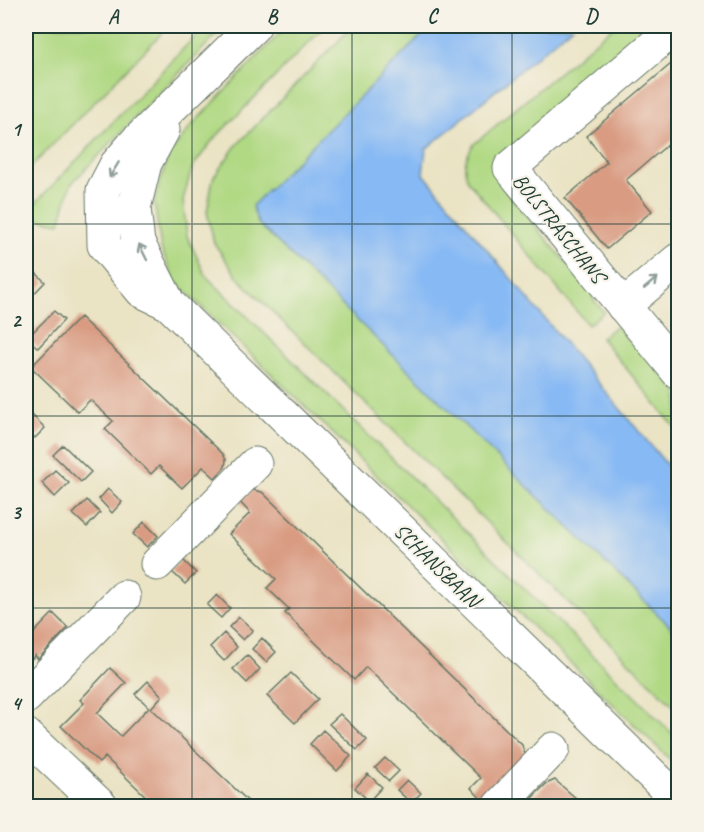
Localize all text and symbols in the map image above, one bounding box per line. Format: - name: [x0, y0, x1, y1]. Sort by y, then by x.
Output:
- text: A: [108, 4, 120, 29]
- text: B: [267, 4, 279, 29]
- text: C: [427, 4, 439, 29]
- text: D: [585, 4, 599, 29]
- text: 1: [12, 117, 23, 142]
- one-way arrow: [107, 161, 119, 178]
- street label: BOLSTRASCHANS: [507, 168, 613, 291]
- one-way arrow: [137, 244, 149, 261]
- one-way arrow: [643, 277, 659, 290]
- text: 2: [12, 308, 23, 333]
- text: 3: [12, 500, 23, 525]
- street label: SCHANSBAAN: [389, 518, 488, 615]
- text: 4: [12, 691, 24, 716]

